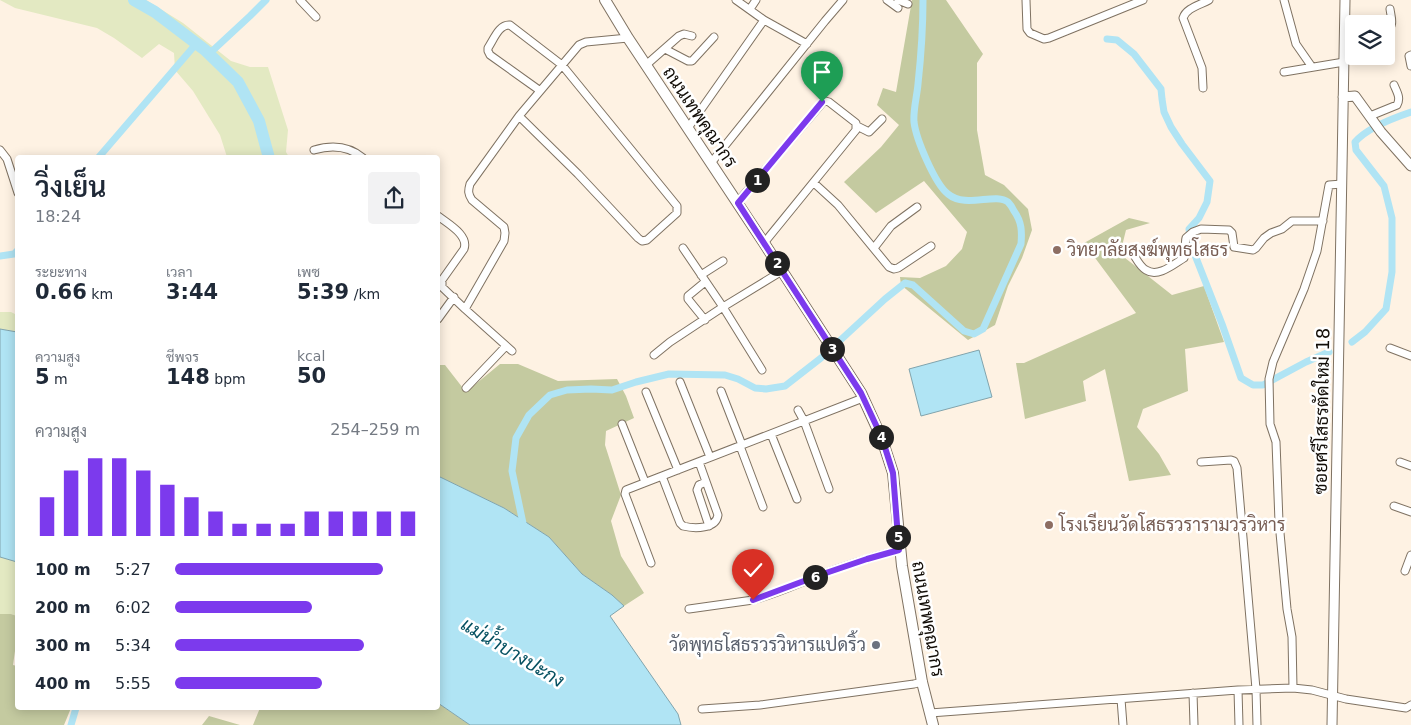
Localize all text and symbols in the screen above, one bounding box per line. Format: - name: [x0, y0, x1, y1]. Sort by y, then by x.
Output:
- map controls: [1345, 15, 1395, 65]
- button: layers: [1345, 15, 1395, 65]
- pin: [801, 51, 843, 102]
- icon: arrive: [808, 58, 836, 86]
- street label: ถนนเทพคุณากร: [657, 62, 742, 173]
- pin: 1: [744, 168, 770, 192]
- text: วิ่งเย็น: [35, 171, 106, 204]
- button: share: [368, 172, 420, 224]
- text: 1: [753, 172, 762, 188]
- text: 18:24: [35, 207, 81, 226]
- place label: วิทยาลัยสงฆ์พุทธโสธร: [1066, 237, 1228, 262]
- marker: วิทยาลัยสงฆ์พุทธโสธร: [1051, 244, 1063, 256]
- pin: 2: [764, 250, 790, 276]
- text: 2: [773, 255, 782, 271]
- text: ระยะทาง: [35, 264, 87, 280]
- text: เวลา: [166, 264, 192, 280]
- text: เพซ: [297, 264, 320, 280]
- text: 0.66: [35, 280, 87, 304]
- text: 3:44: [166, 280, 218, 304]
- text: 5:39: [297, 280, 349, 304]
- text: km: [87, 286, 113, 302]
- text: /km: [349, 286, 380, 302]
- street label: ซอยศรีโสธรตัดใหม่ 18: [1308, 327, 1333, 495]
- pin: 3: [820, 336, 844, 362]
- text: 3: [828, 341, 837, 357]
- text: kcal: [297, 348, 325, 364]
- text: ความสูง: [35, 349, 80, 365]
- text: ชีพจร: [166, 349, 199, 365]
- text: 50: [297, 364, 326, 388]
- text: 5: [35, 365, 50, 389]
- text: 148: [166, 365, 210, 389]
- text: m: [50, 371, 68, 387]
- text: bpm: [210, 371, 246, 387]
- text: 254–259 m: [330, 420, 420, 439]
- text: ความสูง: [35, 422, 87, 441]
- pin: 4: [868, 424, 894, 450]
- text: 4: [877, 429, 886, 445]
- place label: โรงเรียนวัดโสธรวรารามวรวิหาร: [1058, 512, 1286, 535]
- marker: โรงเรียนวัดโสธรวรารามวรวิหาร: [1043, 519, 1055, 531]
- pin: 5: [886, 524, 910, 550]
- text: 5: [894, 529, 903, 545]
- pin: [732, 549, 774, 600]
- icon: check: [739, 556, 767, 584]
- street label: ถนนเทพคุณากร: [906, 559, 949, 679]
- text: 100 m: [35, 560, 91, 579]
- text: 5:27: [115, 560, 151, 579]
- pin: 6: [802, 564, 828, 590]
- text: 6: [811, 569, 820, 585]
- text: 200 m: [35, 598, 91, 617]
- text: 6:02: [115, 598, 151, 617]
- water label: แม่น้ำบางปะกง: [458, 609, 571, 692]
- place label: วัดพุทธโสธรวรวิหารแปดริ้ว: [669, 630, 866, 657]
- text: 300 m: [35, 636, 91, 655]
- text: 5:34: [115, 636, 151, 655]
- marker: วัดพุทธโสธรวรวิหารแปดริ้ว: [870, 639, 882, 651]
- text: 400 m: [35, 674, 91, 693]
- text: 5:55: [115, 674, 151, 693]

